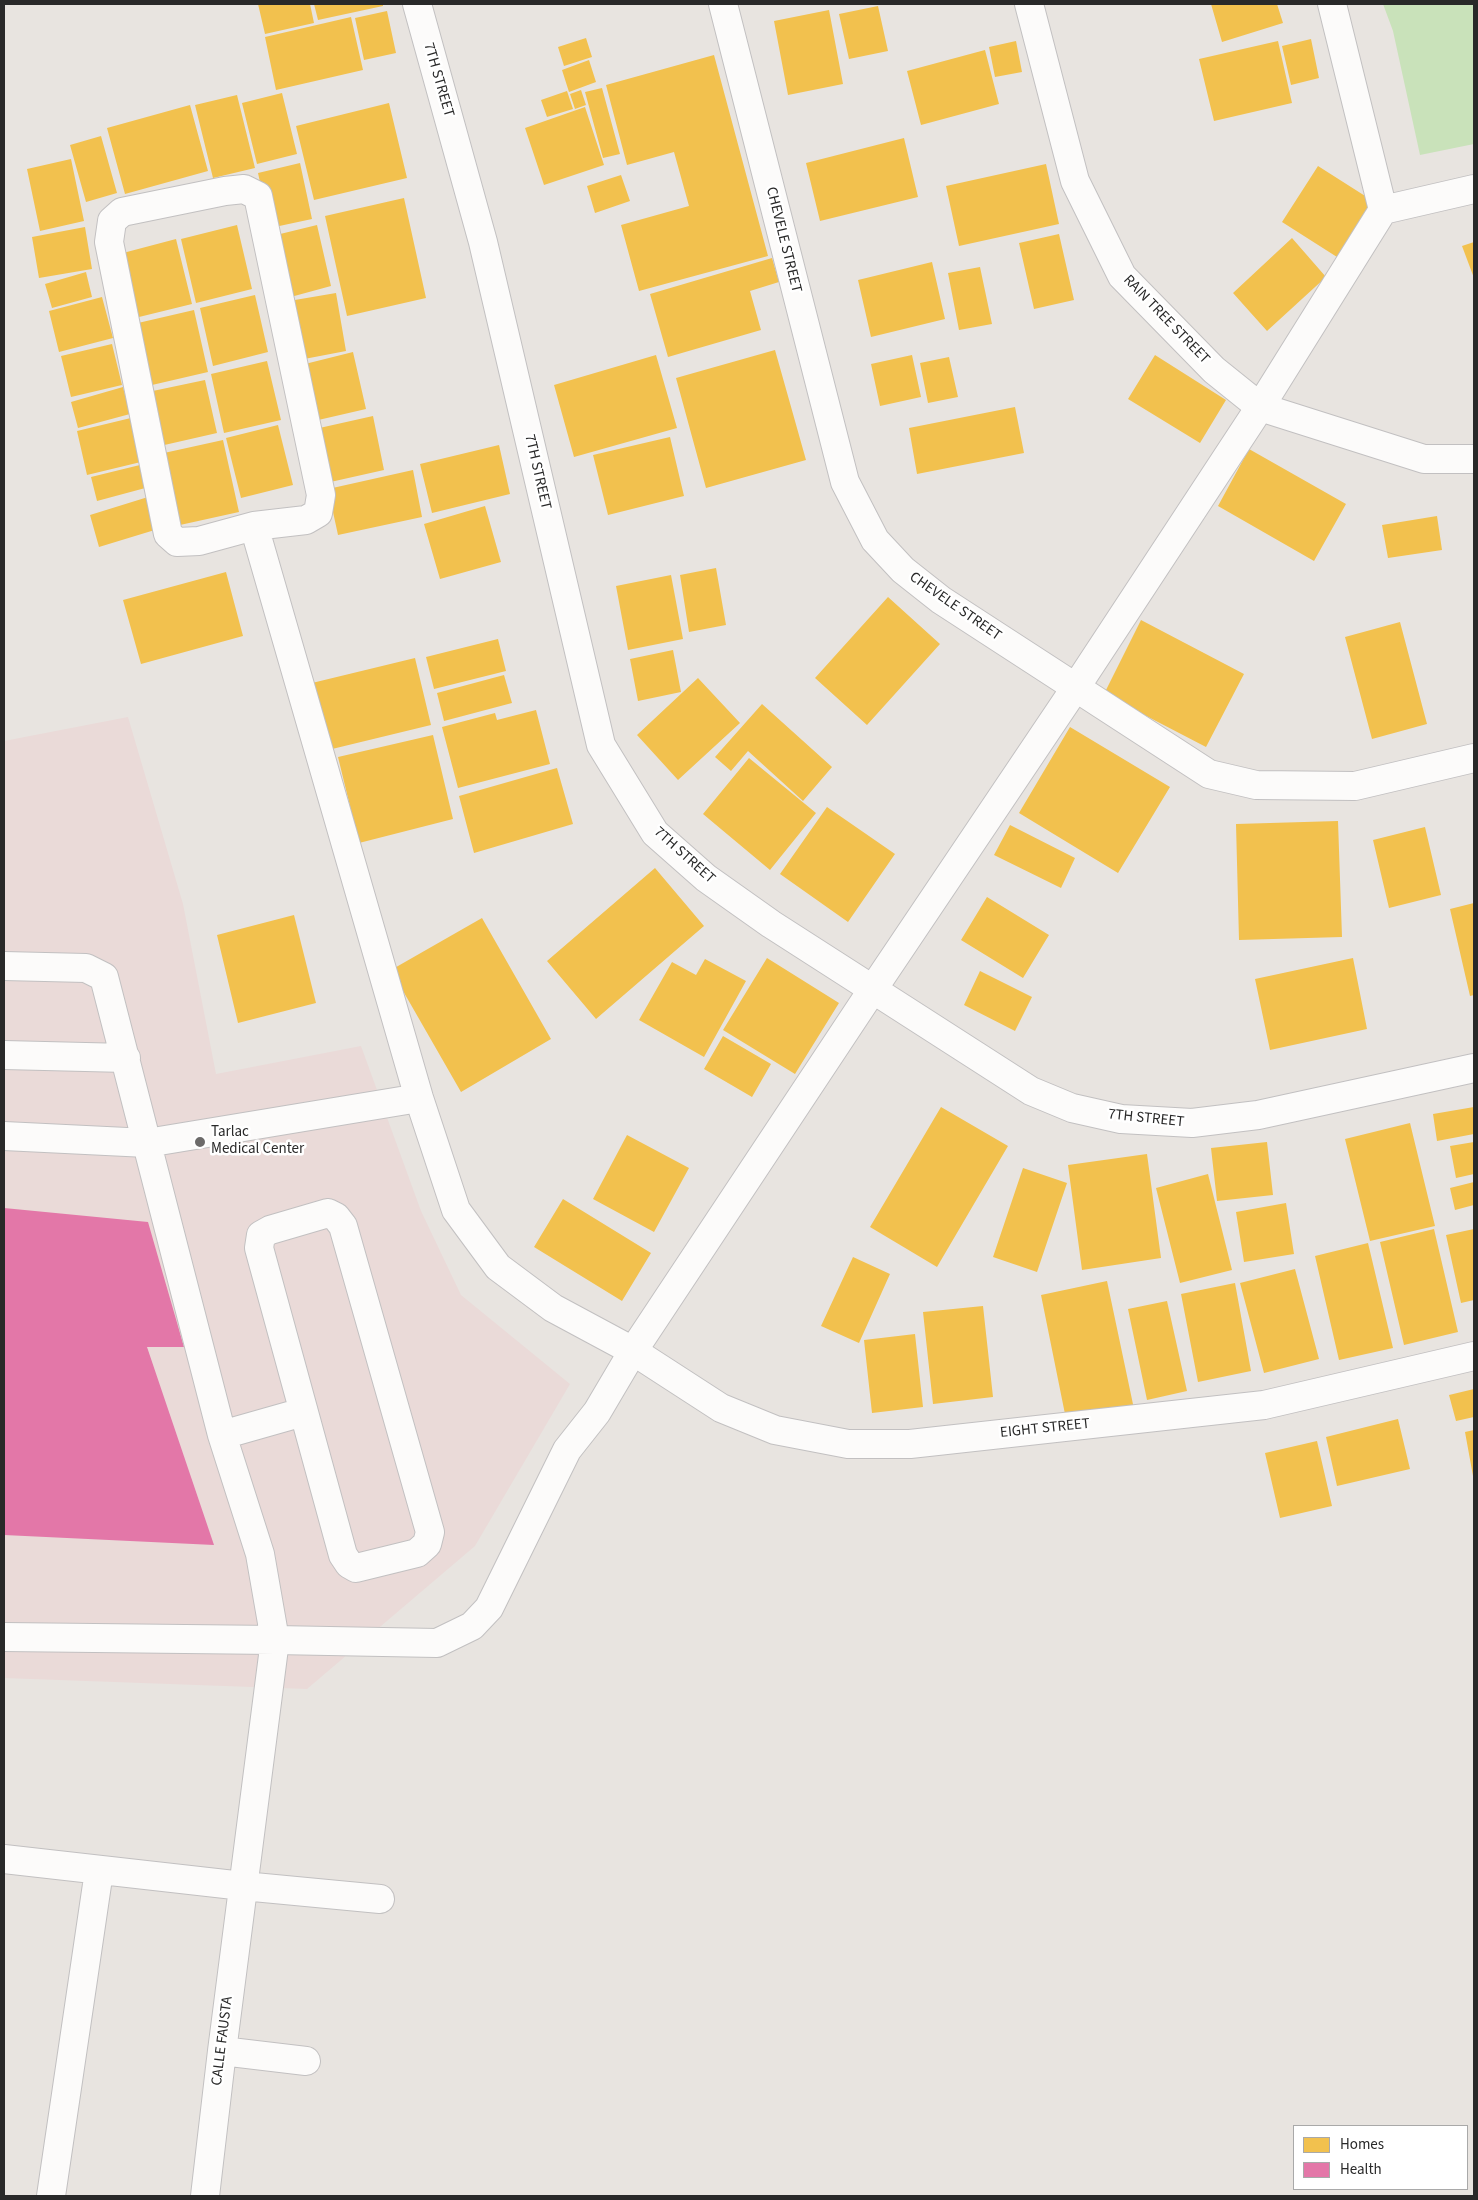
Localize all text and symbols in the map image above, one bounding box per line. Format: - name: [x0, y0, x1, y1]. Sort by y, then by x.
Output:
- street label: 7TH STREET: [419, 41, 457, 119]
- street label: CHEVELE STREET: [761, 185, 805, 295]
- street label: RAIN TREE STREET: [1119, 272, 1213, 368]
- street label: 7TH STREET: [520, 433, 554, 511]
- street label: CHEVELE STREET: [906, 569, 1004, 645]
- street label: 7TH STREET: [650, 824, 718, 888]
- street label: 7TH STREET: [1107, 1106, 1185, 1132]
- place label: Tarlac Medical Center: [211, 1124, 304, 1159]
- marker: Tarlac Medical Center: [193, 1135, 207, 1149]
- street label: EIGHT STREET: [999, 1415, 1091, 1443]
- street label: CALLE FAUSTA: [209, 1995, 237, 2087]
- legend: [1293, 2125, 1468, 2190]
- text: Homes: [1340, 2134, 1384, 2155]
- text: Health: [1340, 2159, 1382, 2180]

